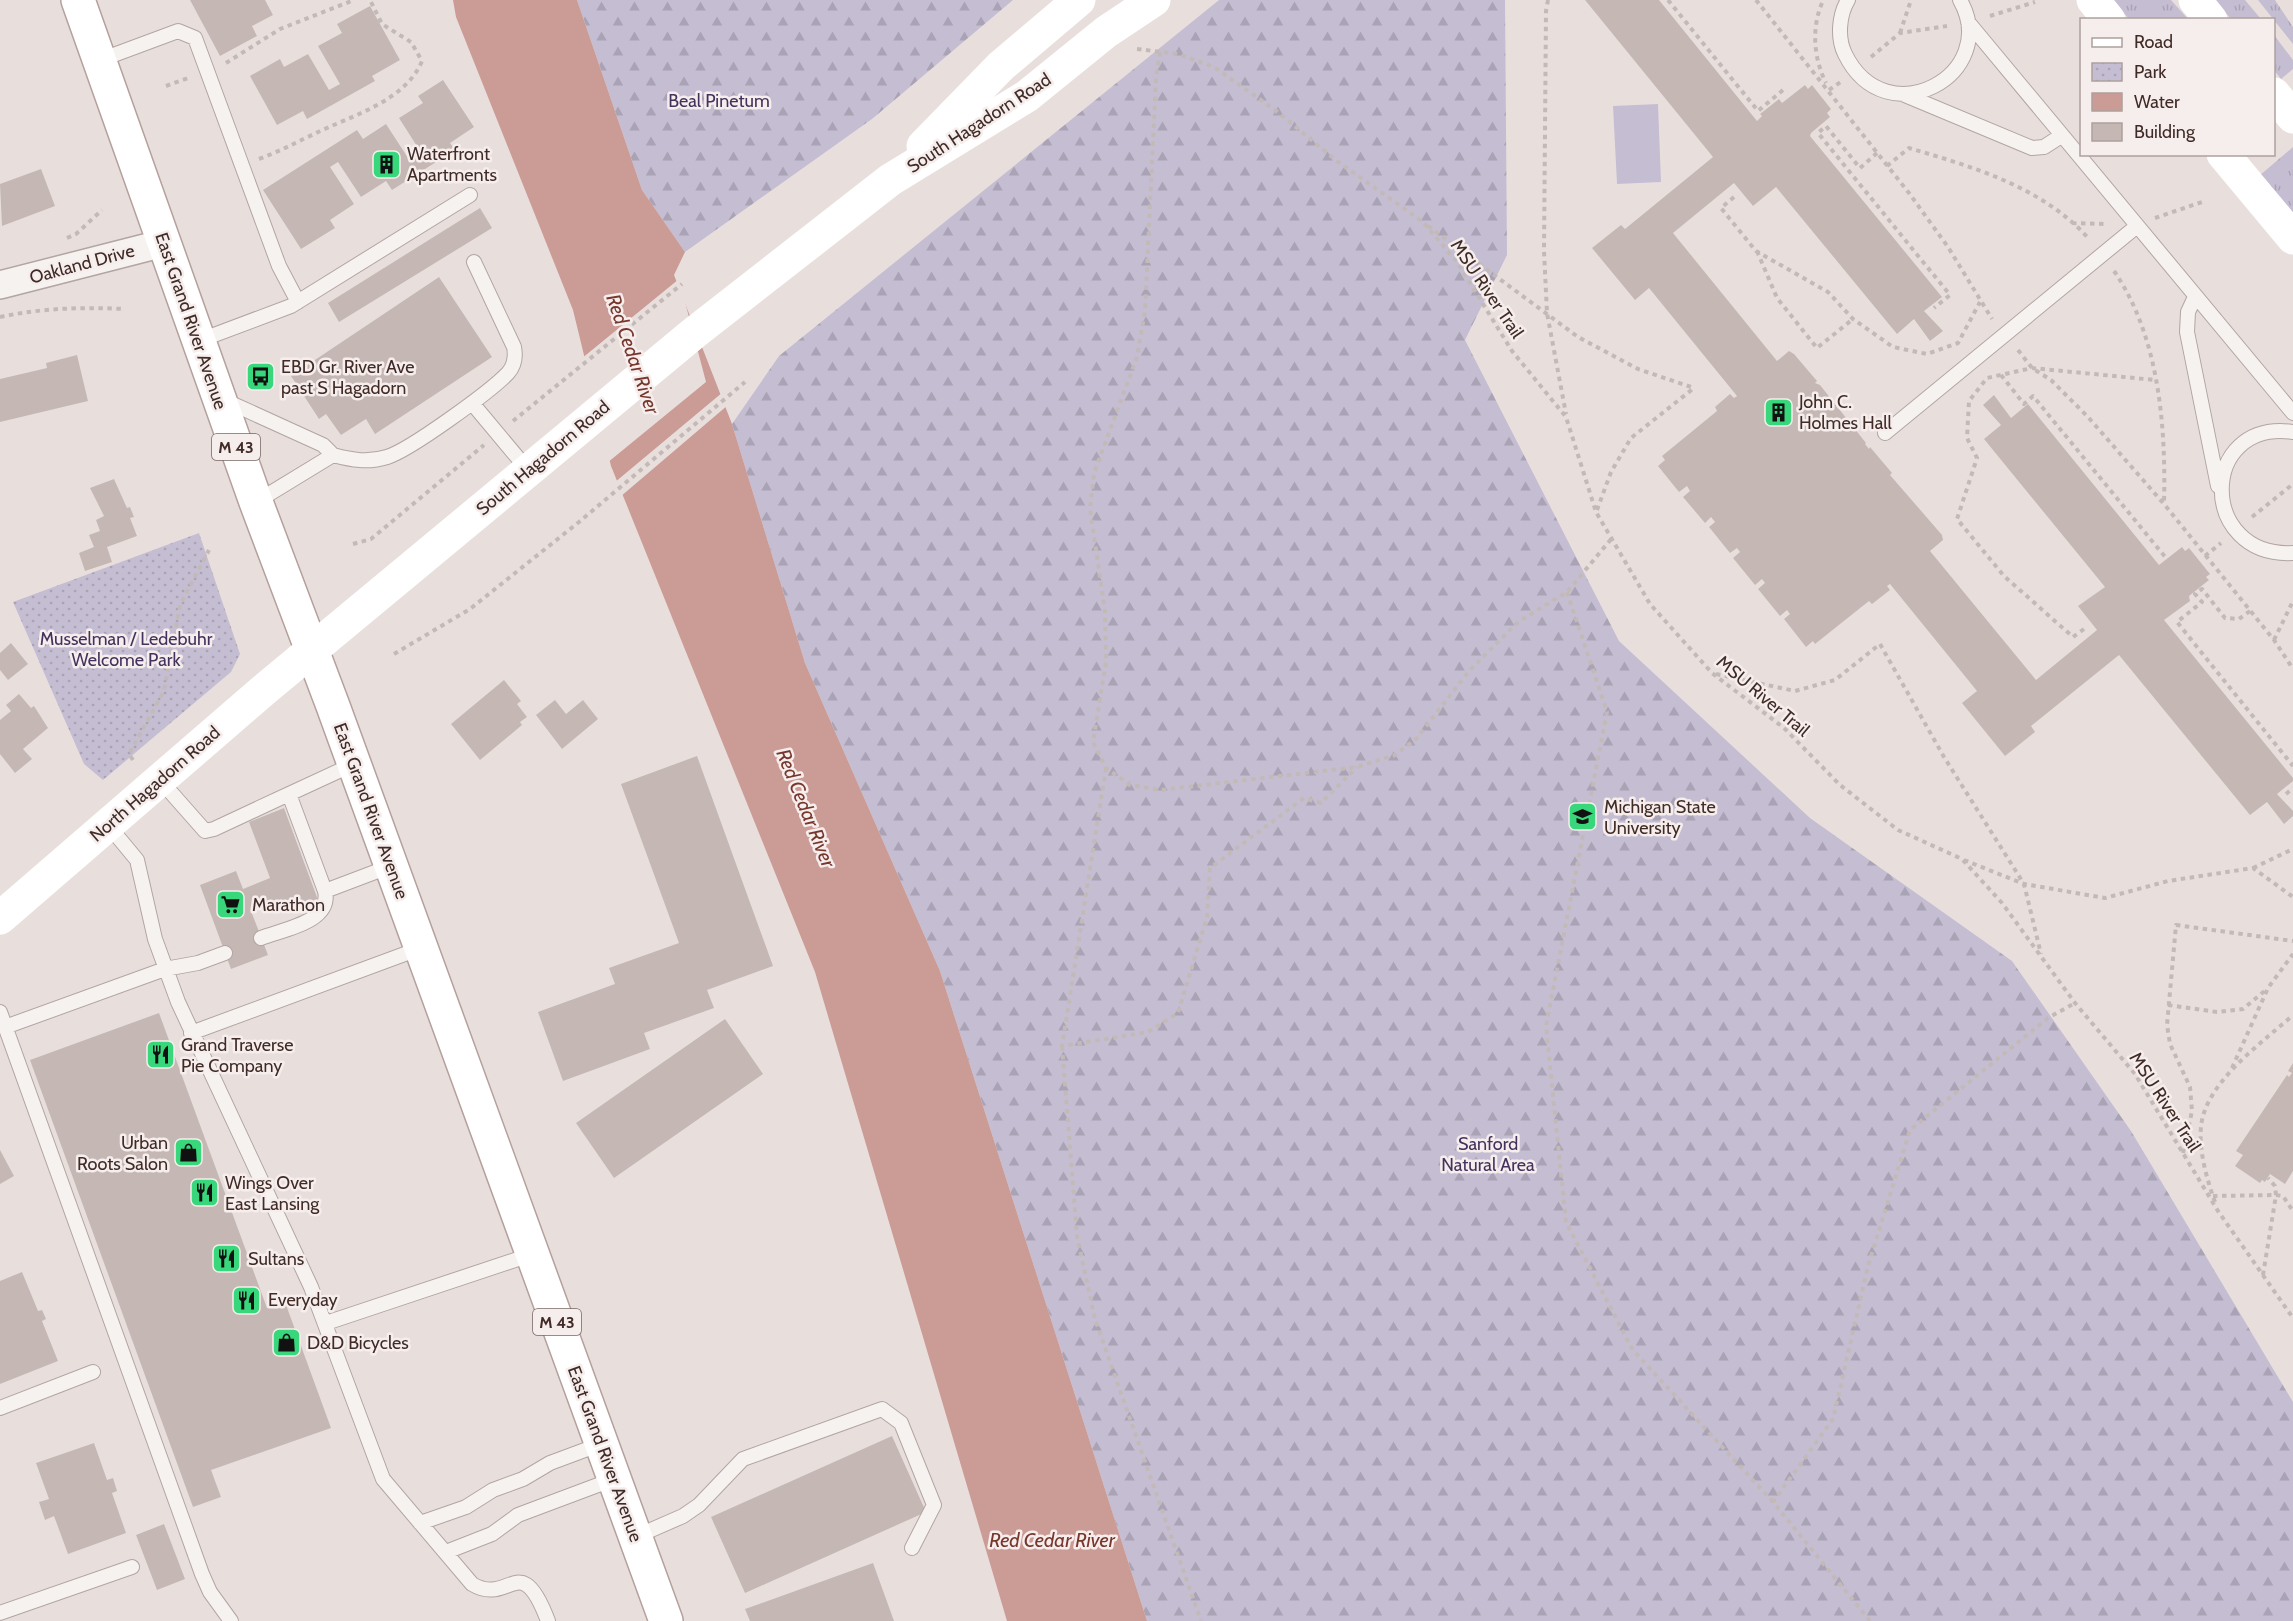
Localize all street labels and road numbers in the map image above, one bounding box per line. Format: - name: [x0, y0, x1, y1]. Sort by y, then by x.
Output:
- street label: South Hagadorn Road: [903, 68, 1055, 178]
- street label: East Grand River Avenue: [150, 230, 232, 412]
- street label: MSU River Trail: [1446, 235, 1529, 343]
- street label: Oakland Drive: [27, 239, 137, 289]
- street label: South Hagadorn Road: [472, 396, 614, 520]
- road number: M 43: [212, 434, 260, 460]
- street label: MSU River Trail: [1712, 651, 1815, 742]
- street label: East Grand River Avenue: [329, 720, 413, 902]
- street label: North Hagadorn Road: [85, 721, 225, 847]
- street label: MSU River Trail: [2125, 1048, 2206, 1157]
- road number: M 43: [533, 1309, 581, 1335]
- street label: East Grand River Avenue: [563, 1363, 647, 1545]

